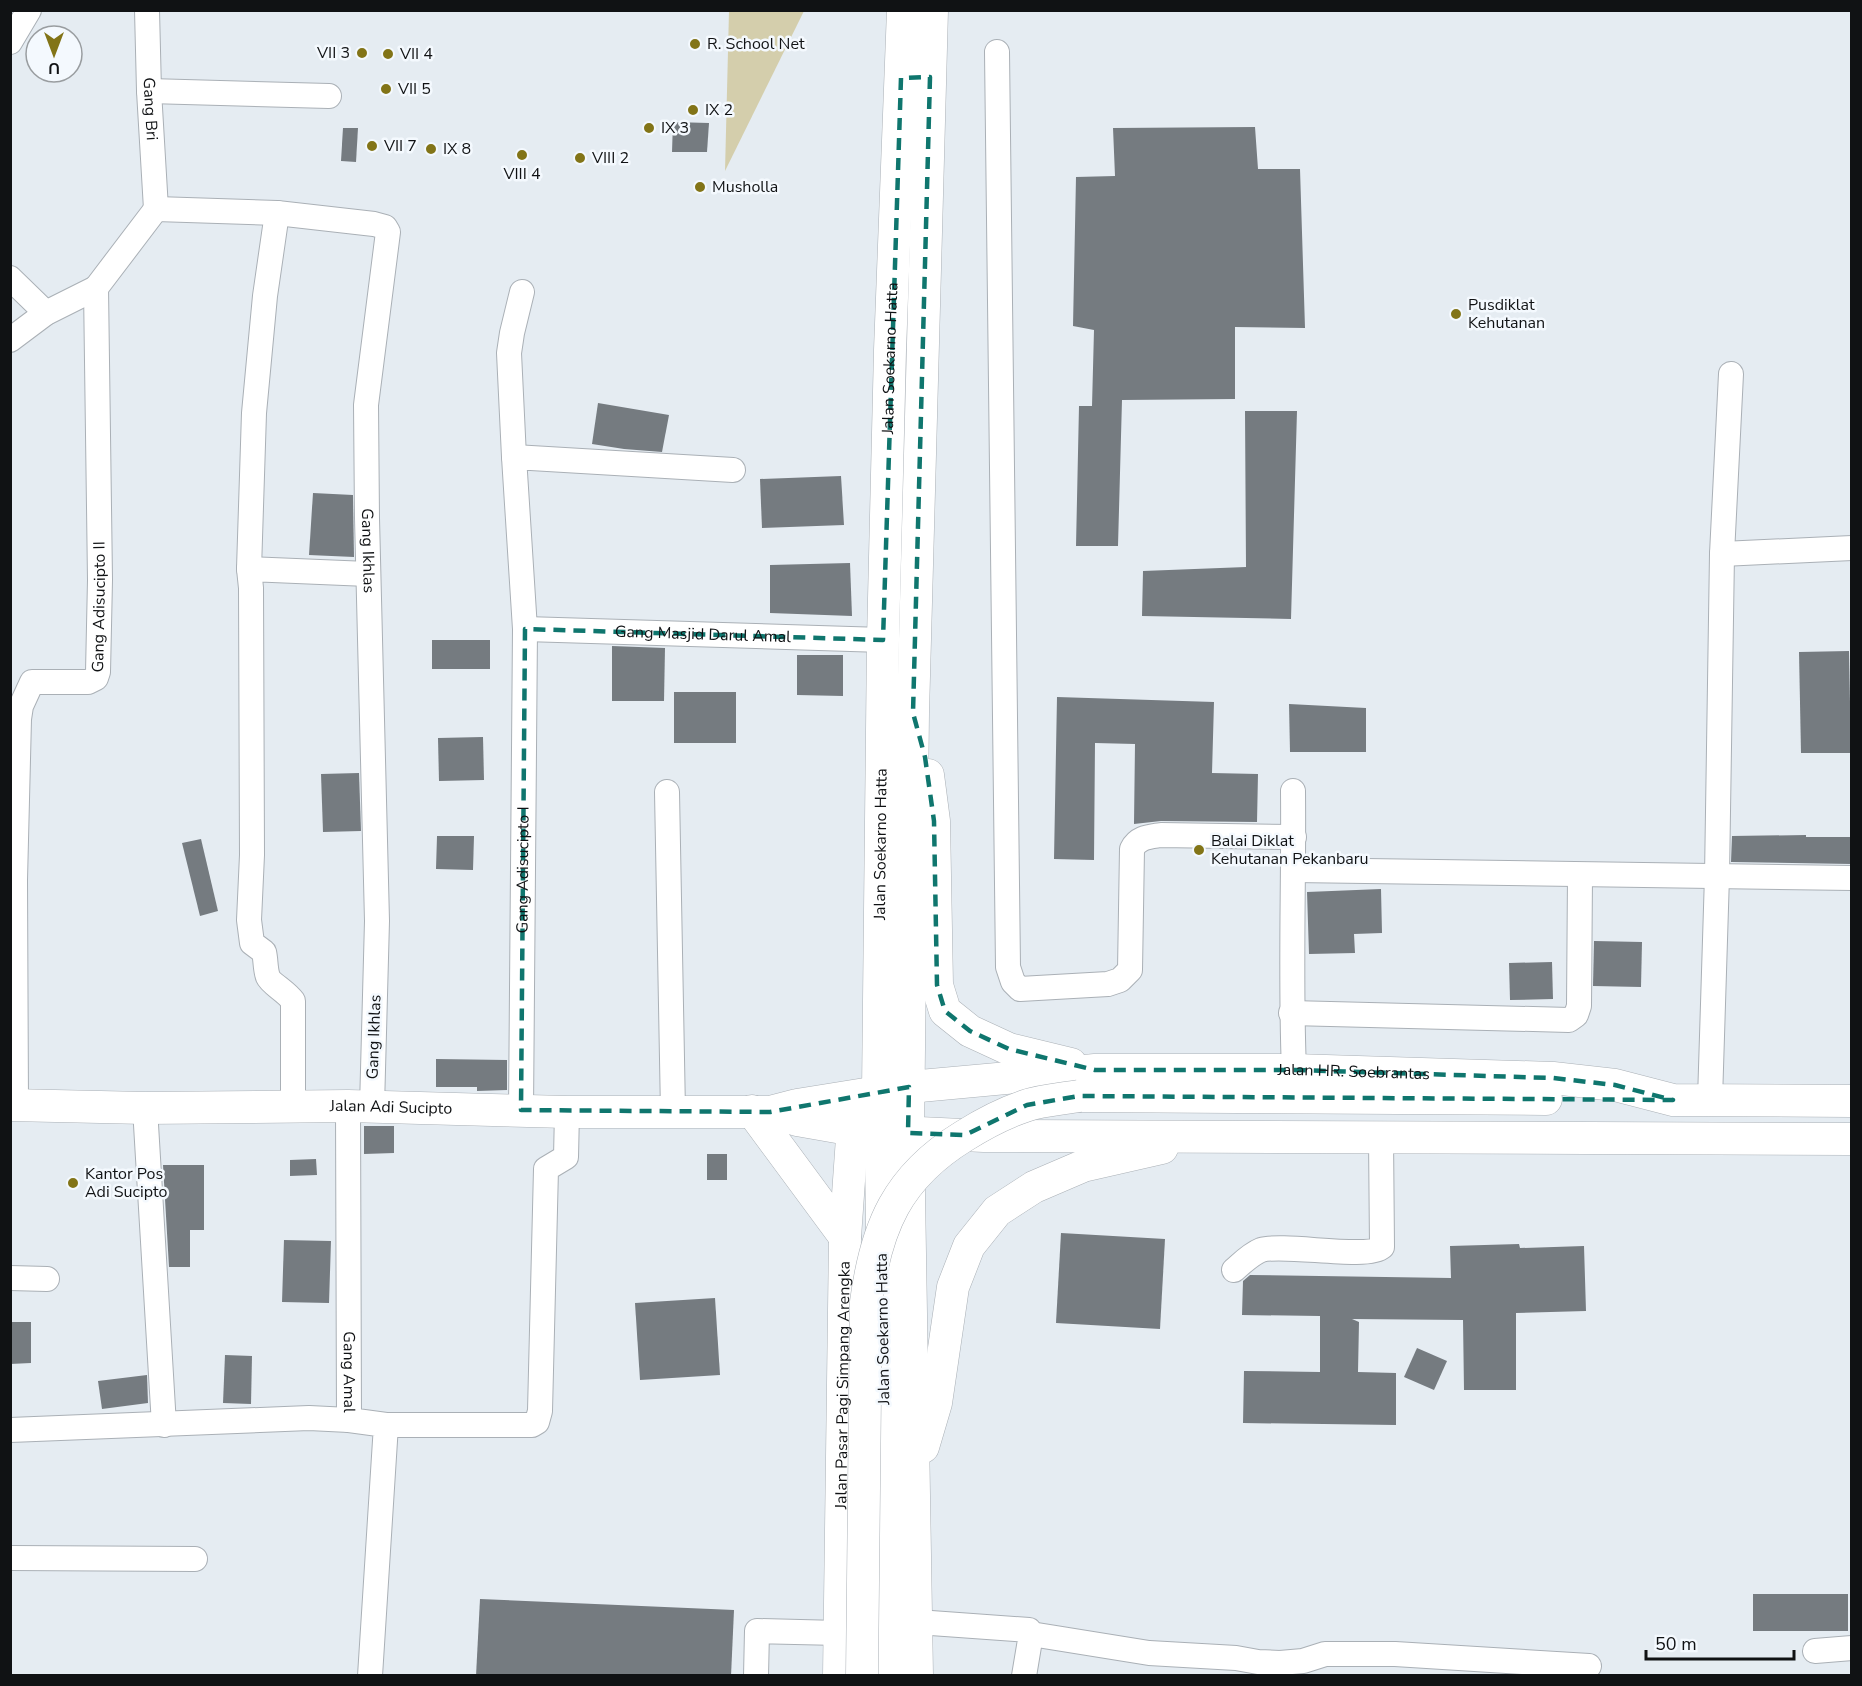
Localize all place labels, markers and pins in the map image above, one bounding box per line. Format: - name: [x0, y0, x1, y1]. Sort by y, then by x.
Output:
- place label: R. School Net: [707, 33, 805, 55]
- marker: R. School Net: [688, 37, 702, 51]
- place label: VII 3: [316, 42, 350, 64]
- place label: VII 4: [399, 43, 433, 65]
- marker: VII 3: [355, 46, 369, 60]
- marker: VII 4: [381, 47, 395, 61]
- place label: VII 5: [397, 78, 431, 100]
- marker: VII 5: [379, 82, 393, 96]
- place label: IX 2: [705, 99, 733, 121]
- marker: IX 2: [686, 103, 700, 117]
- place label: IX 3: [661, 117, 689, 139]
- marker: IX 3: [642, 121, 656, 135]
- place label: VII 7: [383, 135, 417, 157]
- place label: IX 8: [443, 138, 471, 160]
- marker: VII 7: [365, 139, 379, 153]
- marker: IX 8: [424, 142, 438, 156]
- place label: VIII 2: [591, 147, 629, 169]
- marker: VIII 4: [515, 148, 529, 162]
- marker: VIII 2: [573, 151, 587, 165]
- place label: VIII 4: [502, 163, 541, 185]
- place label: Musholla: [712, 176, 778, 198]
- marker: Musholla: [693, 180, 707, 194]
- place label: Pusdiklat Kehutanan: [1468, 294, 1545, 334]
- marker: Pusdiklat Kehutanan: [1449, 307, 1463, 321]
- place label: Balai Diklat Kehutanan Pekanbaru: [1211, 830, 1369, 870]
- marker: Balai Diklat Kehutanan Pekanbaru: [1192, 843, 1206, 857]
- place label: Kantor Pos Adi Sucipto: [85, 1163, 167, 1203]
- marker: Kantor Pos Adi Sucipto: [66, 1176, 80, 1190]

